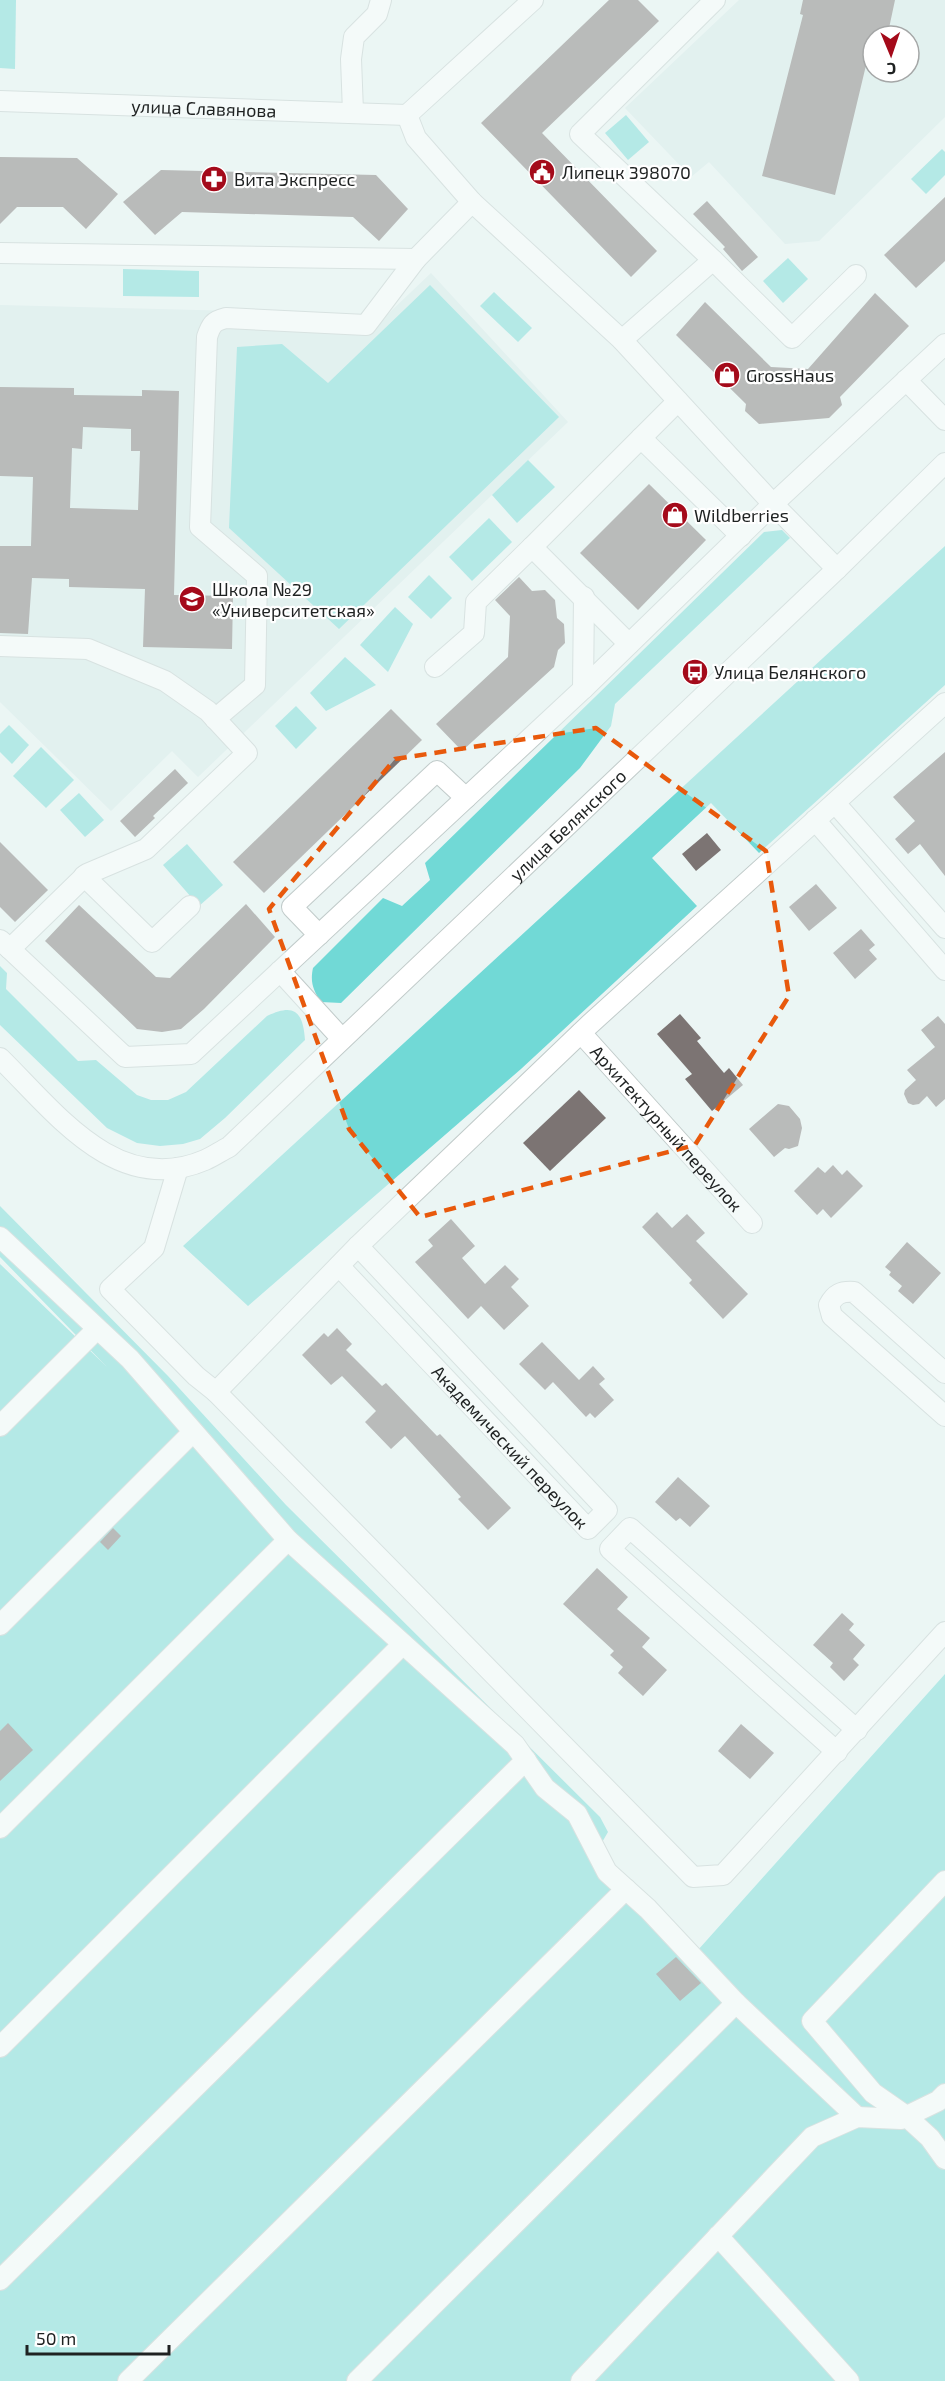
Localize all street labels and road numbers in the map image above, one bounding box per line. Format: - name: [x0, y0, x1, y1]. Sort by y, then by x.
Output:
- street label: улица Славянова: [131, 95, 277, 122]
- street label: улица Белянского: [505, 764, 631, 885]
- street label: Архитектурный переулок: [586, 1040, 747, 1216]
- street label: Академический переулок: [427, 1360, 593, 1534]

